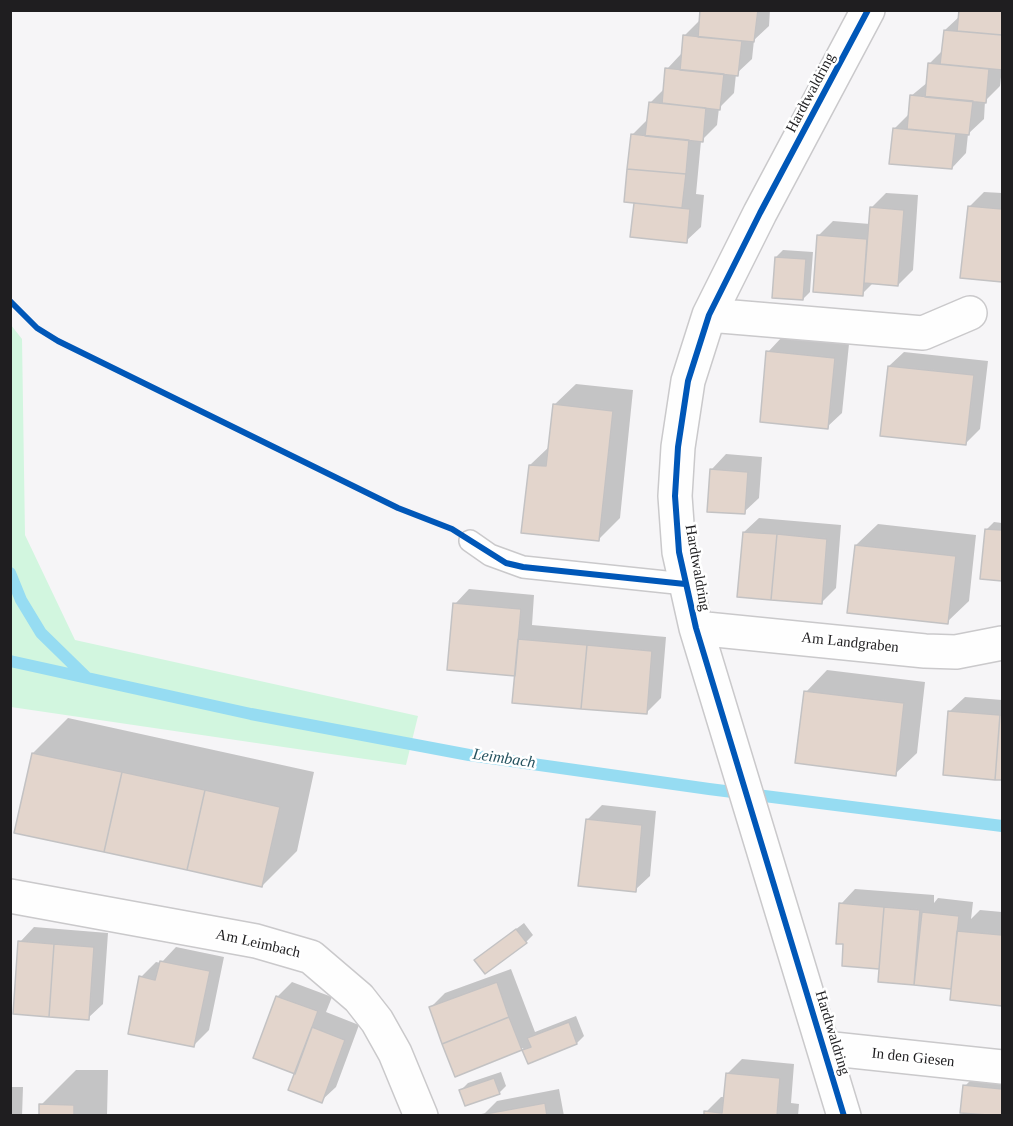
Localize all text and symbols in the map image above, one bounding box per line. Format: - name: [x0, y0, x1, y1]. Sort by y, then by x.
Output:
- street label: Hardtwaldring: [783, 50, 839, 136]
- street label: Hardtwaldring: [681, 523, 713, 613]
- street label: Am Landgraben: [800, 629, 900, 657]
- water label: Leimbach: [471, 745, 537, 773]
- street label: Am Leimbach: [214, 926, 302, 962]
- street label: Hardtwaldring: [811, 989, 853, 1077]
- street label: In den Giesen: [871, 1045, 955, 1071]

